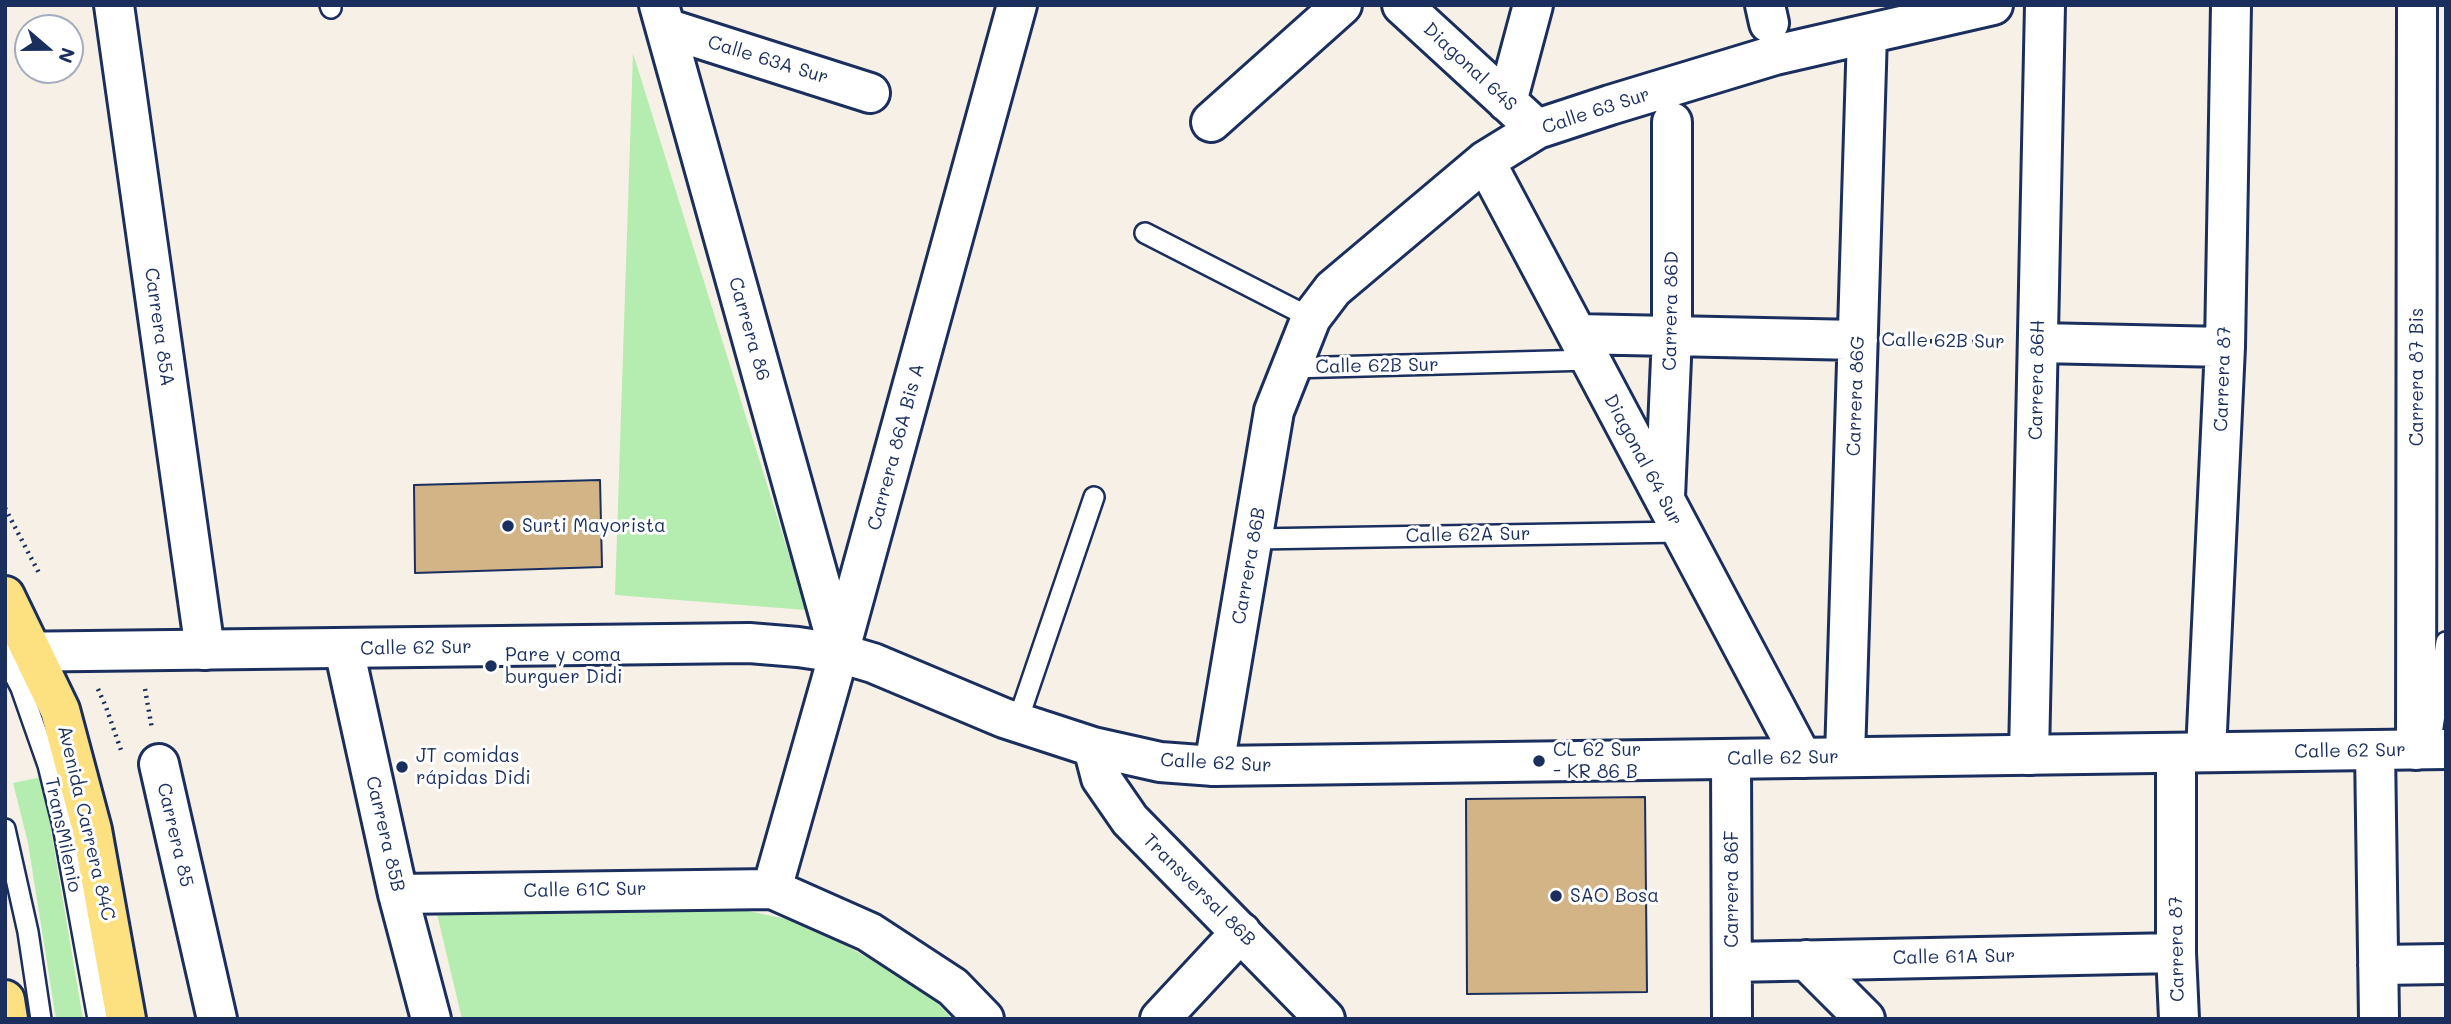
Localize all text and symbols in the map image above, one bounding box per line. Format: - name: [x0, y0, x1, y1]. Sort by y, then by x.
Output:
- north arrow: [14, 14, 84, 84]
- street label: Diagonal 64S: [1419, 18, 1521, 116]
- street label: Calle 63A Sur: [705, 31, 831, 89]
- text: N: [53, 45, 82, 67]
- street label: Calle 63 Sur: [1539, 83, 1653, 139]
- street label: Carrera 86D: [1659, 251, 1683, 371]
- street label: Carrera 85A: [139, 266, 179, 388]
- street label: Carrera 86: [723, 275, 775, 383]
- street label: Carrera 87 Bis: [2406, 308, 2428, 446]
- street label: Carrera 86H: [2025, 320, 2049, 440]
- street label: Carrera 87: [2210, 326, 2236, 432]
- street label: Calle 62B Sur: [1881, 329, 2005, 353]
- street label: Carrera 86G: [1842, 335, 1870, 457]
- street label: Calle 62B Sur: [1315, 354, 1439, 378]
- street label: Carrera 86A Bis A: [863, 361, 929, 533]
- street label: Diagonal 64 Sur: [1599, 390, 1687, 530]
- street label: Carrera 86B: [1227, 506, 1271, 626]
- place label: Surti Mayorista: [522, 515, 666, 537]
- marker: Surti Mayorista: [500, 518, 516, 534]
- street label: Calle 62A Sur: [1405, 523, 1531, 547]
- street label: Calle 62 Sur: [360, 636, 472, 660]
- place label: Pare y coma burguer Didi: [505, 644, 623, 688]
- marker: Pare y coma burguer Didi: [483, 658, 499, 674]
- street label: Avenida Carrera 84C: [52, 723, 120, 923]
- place label: CL 62 Sur - KR 86 B: [1553, 739, 1641, 783]
- street label: Calle 62 Sur: [2294, 739, 2406, 763]
- place label: JT comidas rápidas Didi: [416, 745, 531, 789]
- street label: Calle 62 Sur: [1727, 746, 1839, 770]
- street label: Calle 62 Sur: [1160, 749, 1272, 777]
- marker: CL 62 Sur - KR 86 B: [1531, 753, 1547, 769]
- marker: JT comidas rápidas Didi: [394, 759, 410, 775]
- street label: Carrera 85B: [361, 774, 409, 894]
- street label: TransMilenio: [40, 776, 86, 894]
- street label: Carrera 85: [152, 781, 198, 889]
- street label: Transversal 86B: [1138, 829, 1260, 951]
- street label: Carrera 86F: [1721, 830, 1743, 948]
- street label: Calle 61C Sur: [523, 878, 647, 902]
- place label: SAO Bosa: [1570, 885, 1659, 907]
- marker: SAO Bosa: [1548, 888, 1564, 904]
- street label: Carrera 87: [2165, 896, 2189, 1002]
- street label: Calle 61A Sur: [1893, 945, 2015, 969]

